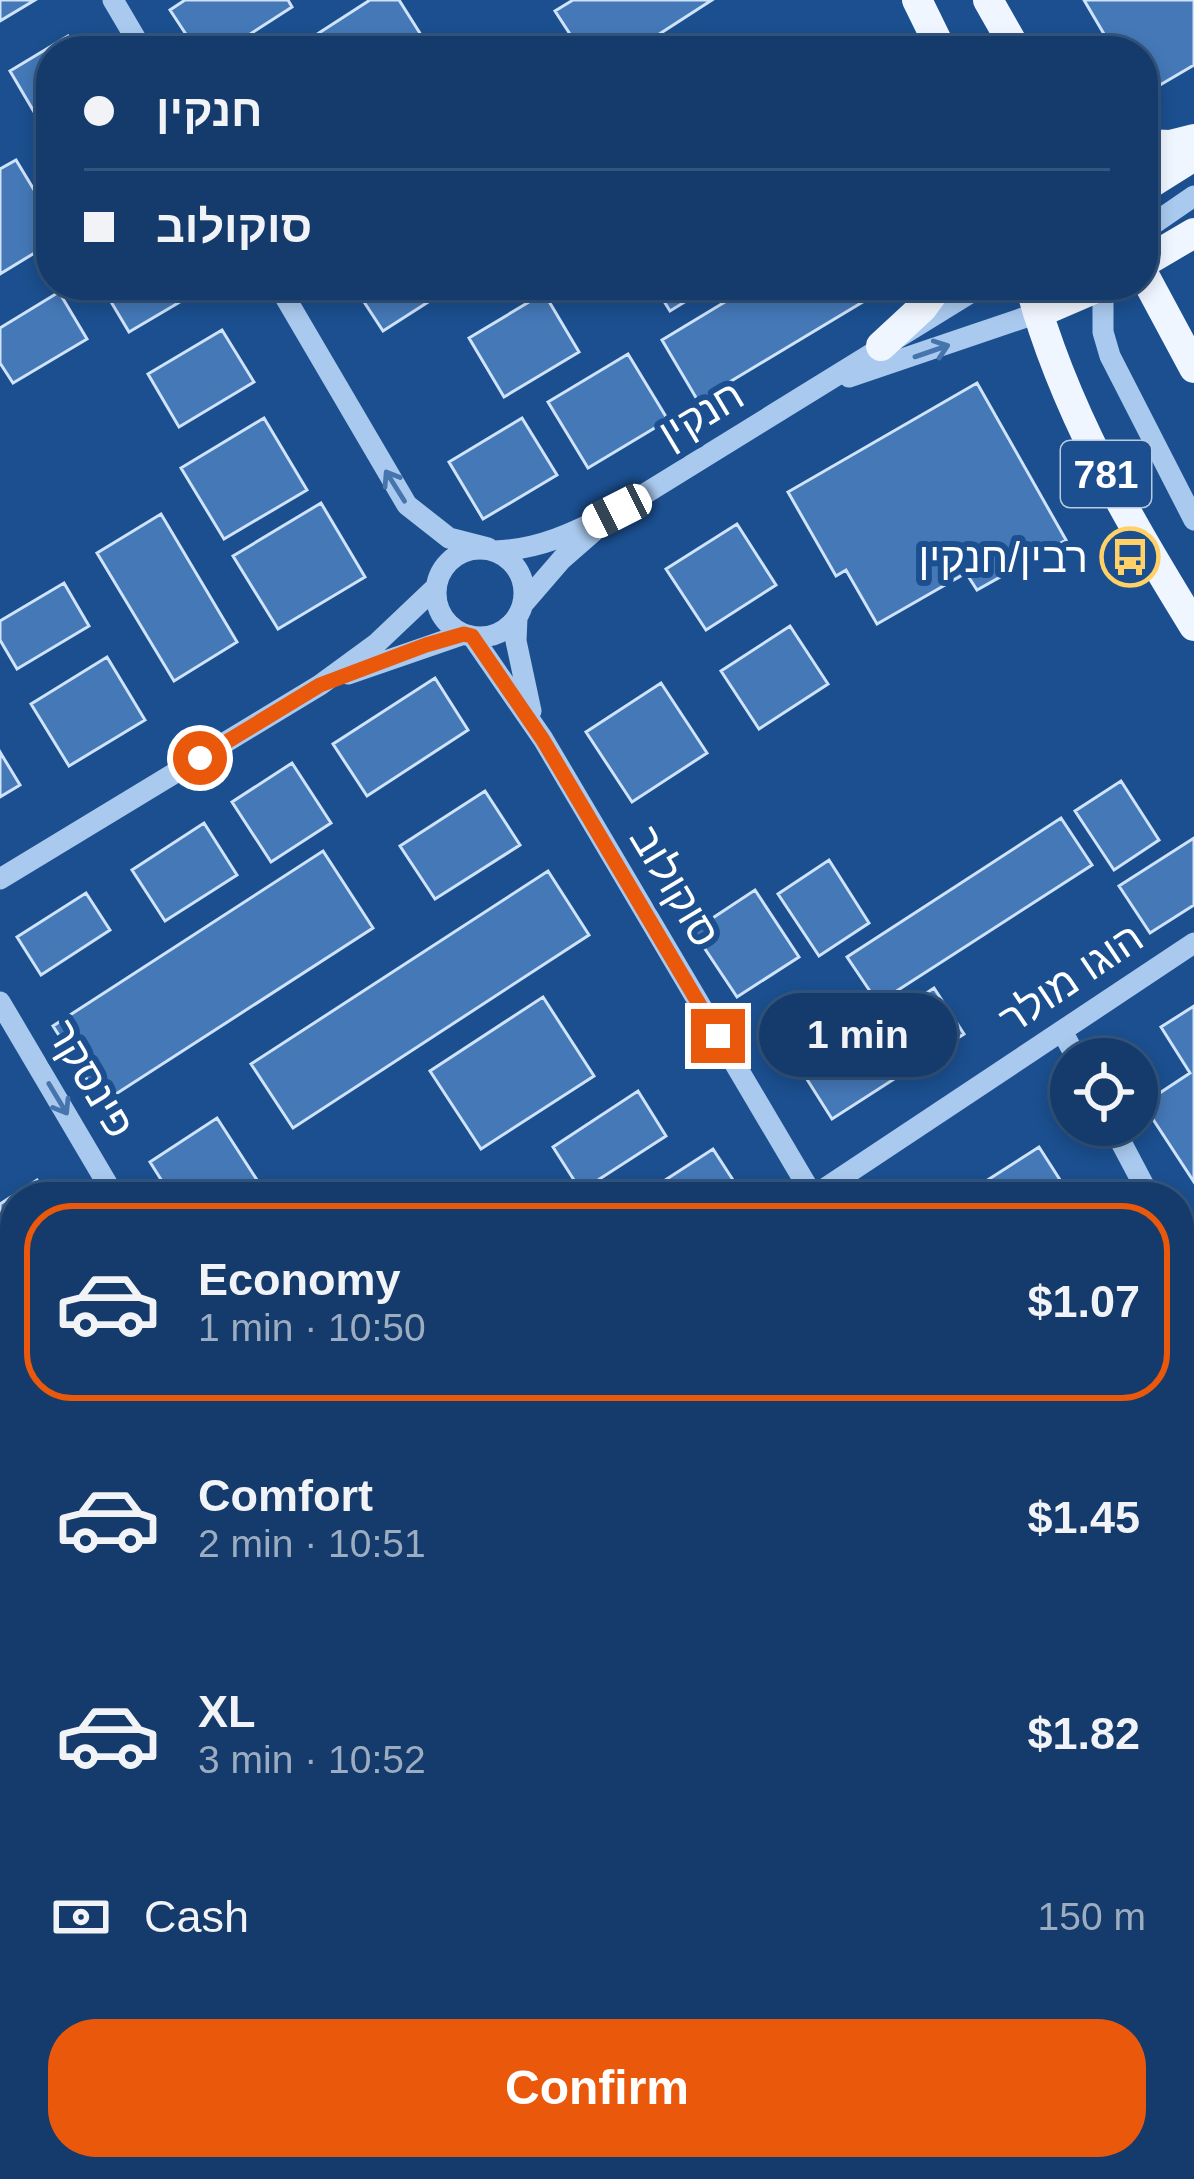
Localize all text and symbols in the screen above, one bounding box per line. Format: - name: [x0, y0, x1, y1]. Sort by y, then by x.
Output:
- text: חנקין: [156, 85, 263, 136]
- text: סוקולוב: [156, 201, 312, 252]
- one-way arrow: [912, 339, 950, 361]
- street label: חנקין: [650, 371, 752, 457]
- road number: 781: [1061, 441, 1151, 507]
- one-way arrow: [383, 469, 407, 503]
- car: [577, 479, 657, 543]
- bus stop icon: רבין/חנקין: [1099, 526, 1161, 588]
- place label: רבין/חנקין: [918, 534, 1088, 581]
- route start: [173, 731, 227, 785]
- street label: סוקולוב: [621, 817, 729, 955]
- street label: הוגו מולר: [991, 913, 1151, 1043]
- callout: 1 min: [760, 994, 958, 1078]
- route end: [691, 1009, 745, 1063]
- street label: פינסקר: [38, 1012, 144, 1146]
- text: 1 min: [807, 1013, 909, 1056]
- map controls: [1050, 1038, 1158, 1146]
- button: locate: [1050, 1038, 1158, 1146]
- one-way arrow: [46, 1081, 70, 1116]
- icon: car: [54, 1248, 162, 1356]
- text: Economy: [198, 1254, 401, 1305]
- text: $1.07: [1027, 1276, 1140, 1327]
- text: 1 min · 10:50: [198, 1306, 426, 1349]
- icon: car: [54, 1464, 162, 1572]
- text: Comfort: [198, 1470, 373, 1521]
- text: $1.45: [1027, 1492, 1140, 1543]
- text: 2 min · 10:51: [198, 1522, 426, 1565]
- icon: car: [54, 1680, 162, 1788]
- text: XL: [198, 1686, 256, 1737]
- text: $1.82: [1027, 1708, 1140, 1759]
- text: 3 min · 10:52: [198, 1738, 426, 1781]
- icon: cash: [48, 1884, 114, 1950]
- text: Cash: [144, 1891, 249, 1942]
- text: 150 m: [1038, 1895, 1146, 1938]
- button: Confirm: [48, 2019, 1146, 2157]

